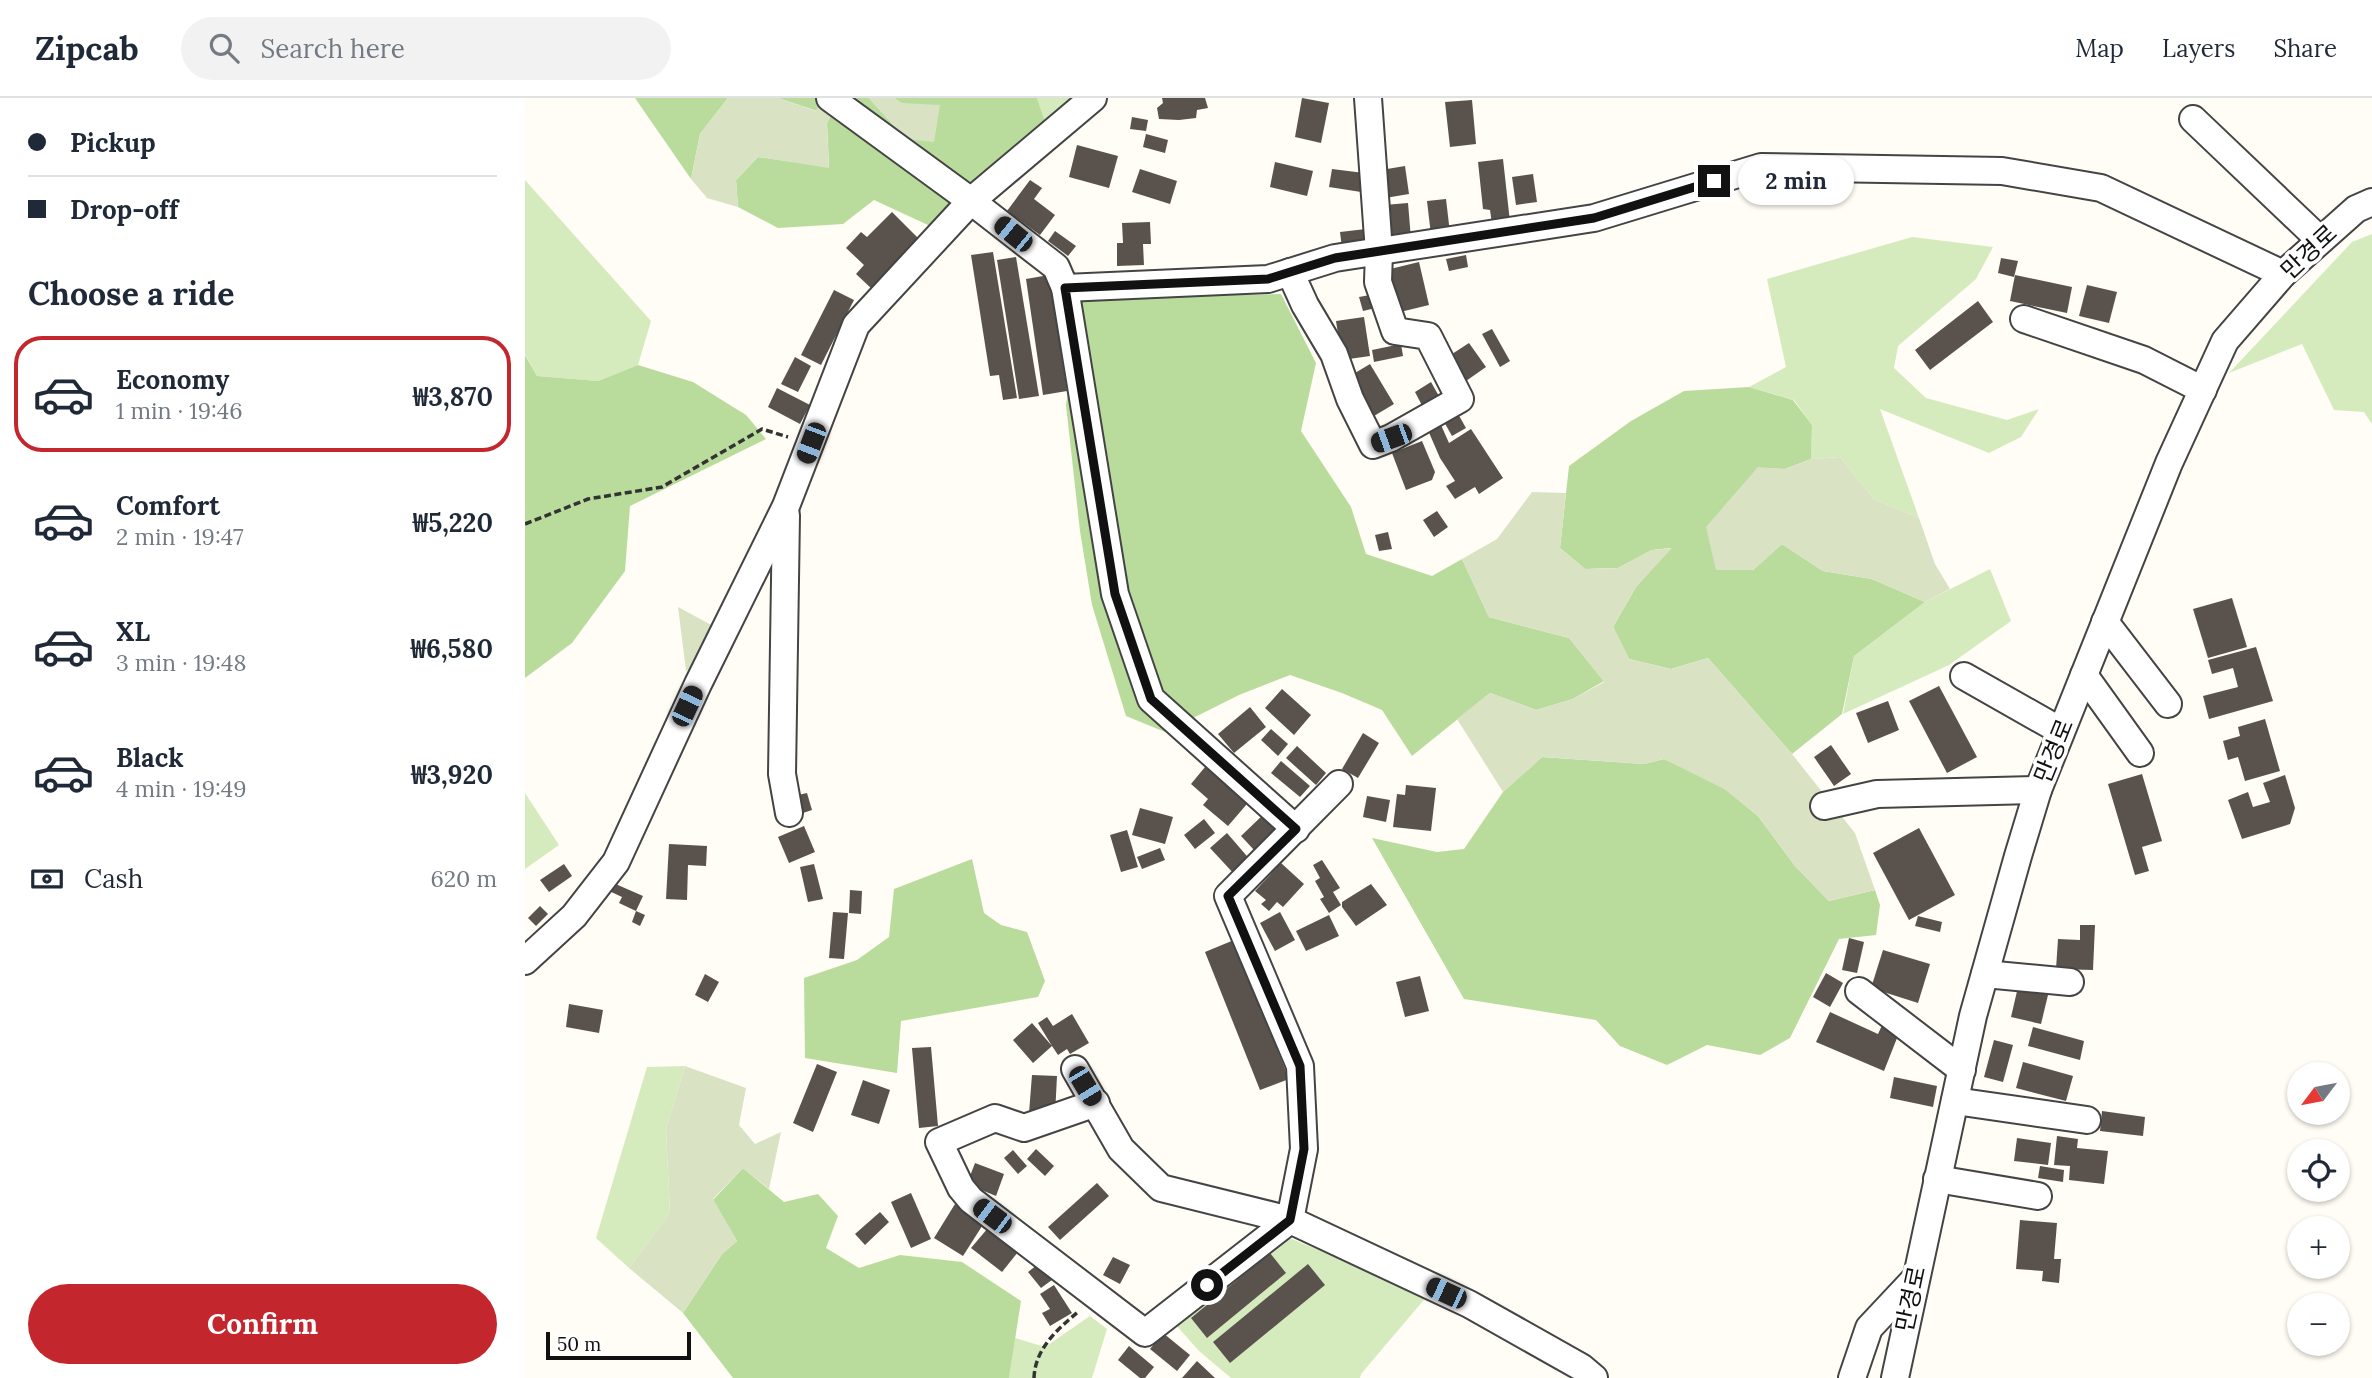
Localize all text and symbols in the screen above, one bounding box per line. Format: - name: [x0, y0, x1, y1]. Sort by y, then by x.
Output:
- search box: [181, 17, 671, 80]
- text: Zipcab: [35, 27, 139, 69]
- icon: search: [205, 29, 243, 67]
- text: Search here: [261, 32, 405, 65]
- text: Map: [2075, 33, 2124, 64]
- text: Layers: [2162, 33, 2235, 64]
- text: Share: [2273, 33, 2337, 64]
- text: Pickup: [70, 126, 156, 159]
- callout: 2 min: [1739, 156, 1854, 206]
- route end: [1698, 165, 1730, 197]
- text: 2 min: [1765, 166, 1827, 195]
- text: Drop-off: [70, 193, 178, 226]
- car: [991, 213, 1036, 255]
- street label: 만경로: [2274, 218, 2343, 286]
- text: Choose a ride: [28, 273, 235, 314]
- icon: car: [32, 363, 95, 426]
- text: Economy: [116, 363, 229, 396]
- text: ₩3,870: [413, 380, 493, 413]
- text: 1 min · 19:46: [116, 396, 242, 425]
- car: [794, 420, 829, 466]
- car: [1368, 421, 1415, 455]
- icon: car: [32, 489, 95, 552]
- text: Comfort: [116, 489, 220, 522]
- text: ₩5,220: [413, 506, 493, 539]
- text: 2 min · 19:47: [116, 522, 244, 551]
- icon: car: [32, 615, 95, 678]
- text: XL: [116, 615, 150, 648]
- text: ₩6,580: [411, 632, 493, 665]
- text: 3 min · 19:48: [116, 648, 247, 677]
- car: [669, 683, 706, 729]
- street label: 만경로: [2027, 714, 2080, 787]
- icon: car: [32, 741, 95, 804]
- text: Black: [116, 741, 184, 774]
- text: ₩3,920: [411, 758, 493, 791]
- text: 4 min · 19:49: [116, 774, 247, 803]
- icon: cash: [28, 860, 66, 898]
- text: Cash: [84, 862, 143, 895]
- text: 620 m: [430, 864, 497, 893]
- north arrow: [2287, 1062, 2350, 1125]
- map controls: [2287, 1062, 2350, 1356]
- car: [1066, 1063, 1105, 1109]
- button: locate: [2287, 1139, 2350, 1202]
- car: [969, 1195, 1016, 1237]
- button: +: [2287, 1216, 2350, 1279]
- street label: 만경로: [1888, 1263, 1933, 1335]
- route start: [1191, 1269, 1223, 1301]
- car: [1423, 1275, 1470, 1311]
- button: Confirm: [28, 1284, 497, 1364]
- button: −: [2287, 1293, 2350, 1356]
- scale bar: [546, 1329, 691, 1361]
- text: 50 m: [557, 1332, 601, 1356]

